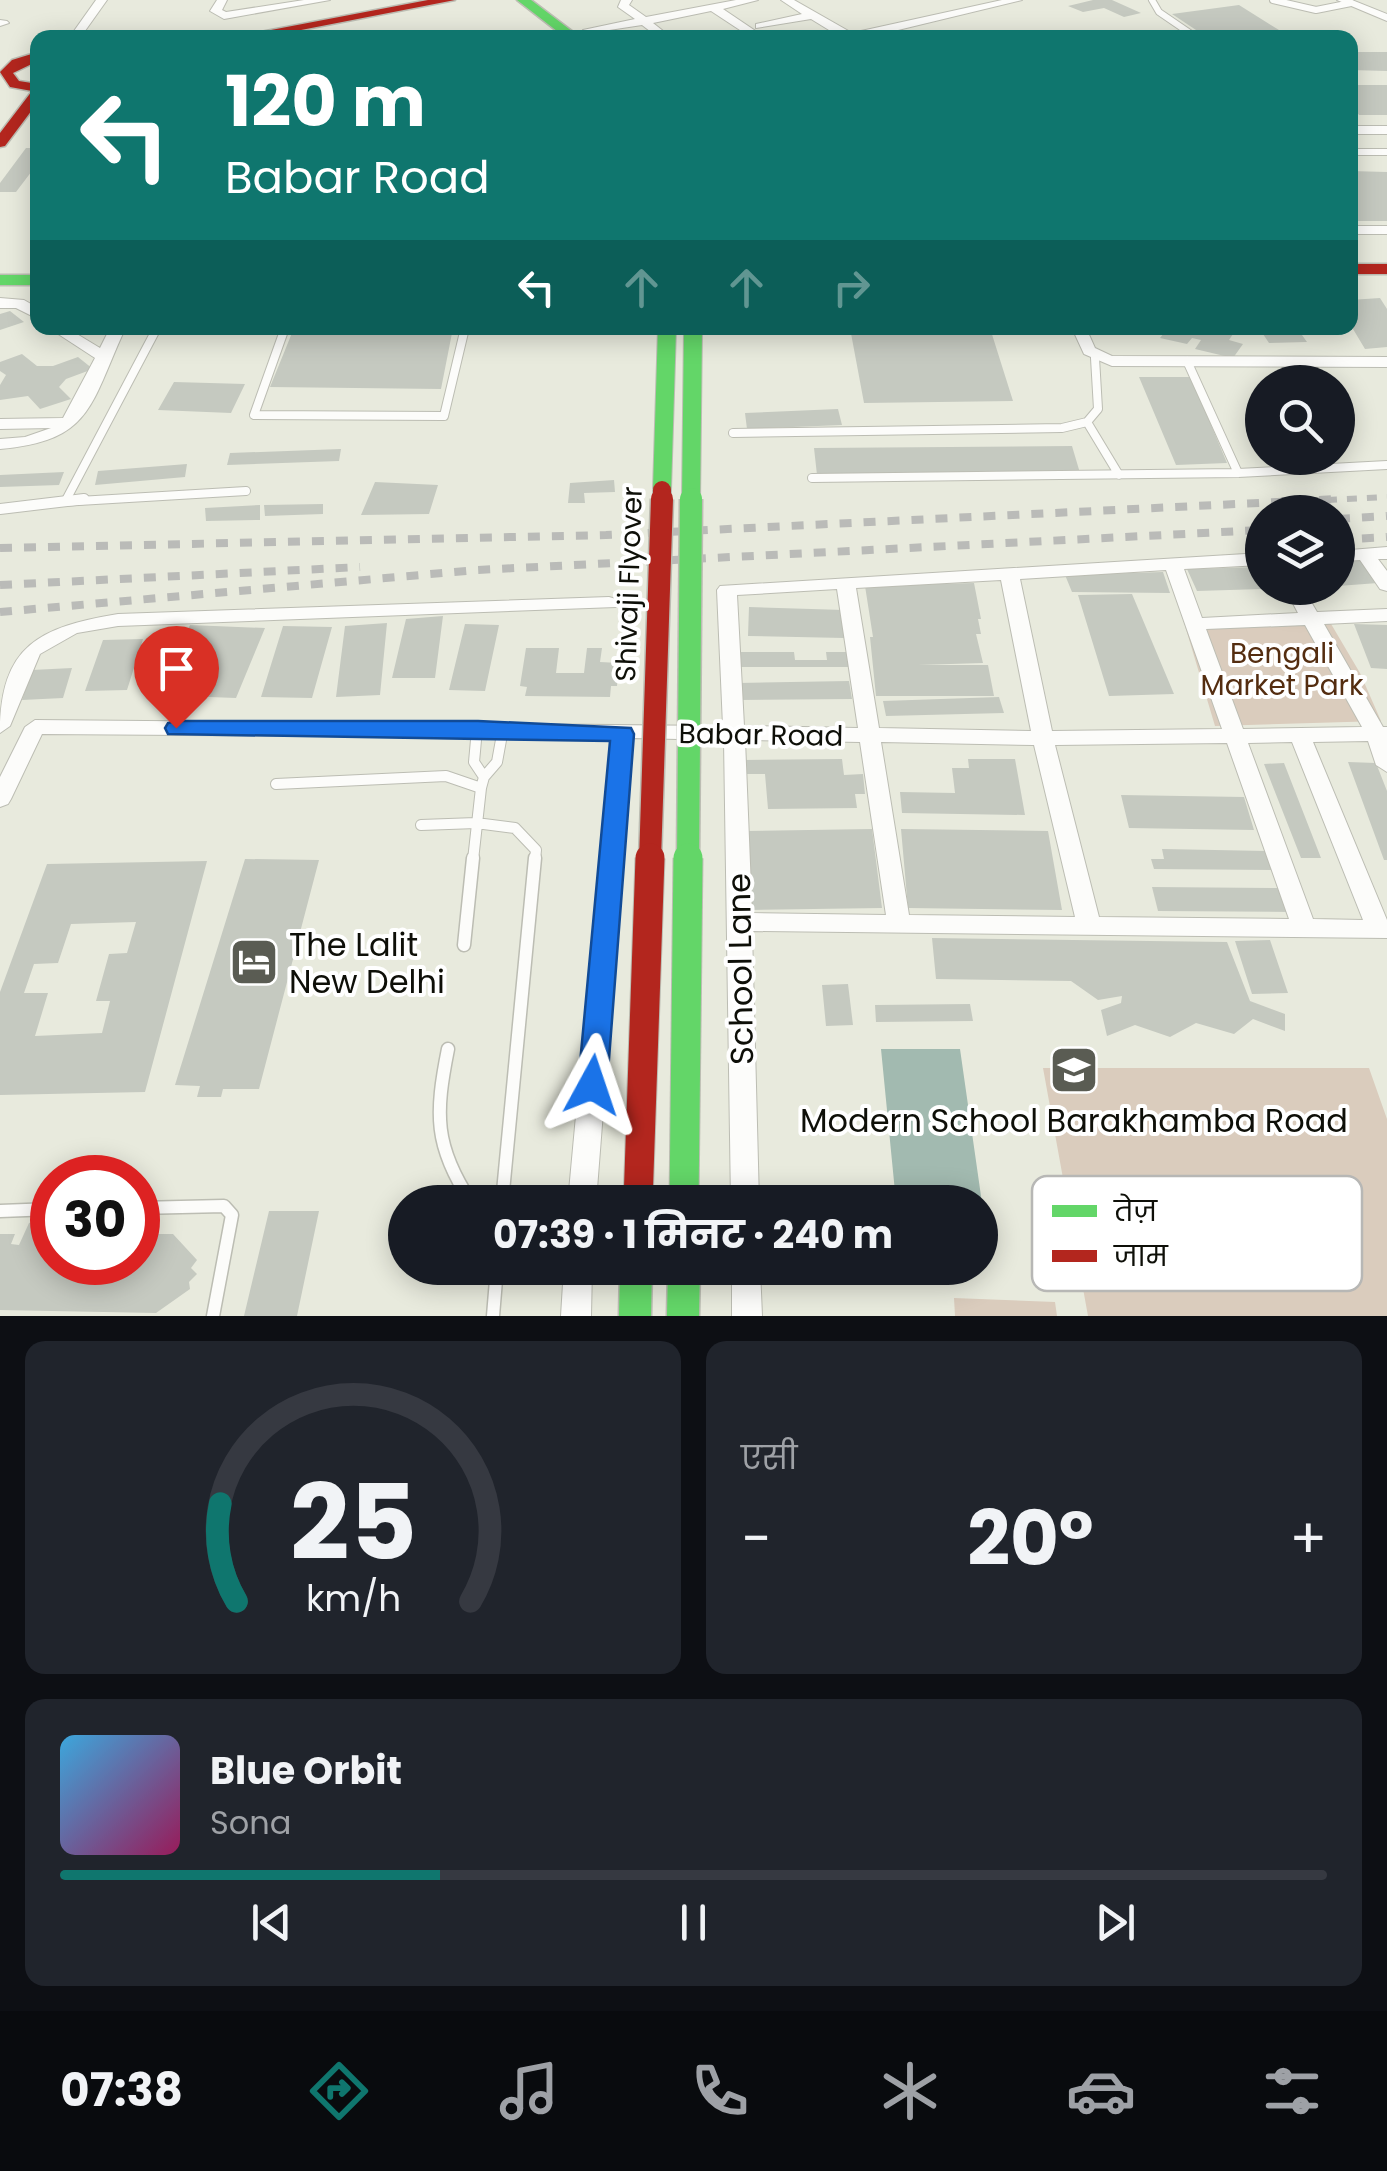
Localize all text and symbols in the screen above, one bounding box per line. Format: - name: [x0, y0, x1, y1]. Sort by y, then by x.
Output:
- text: 120 m: [225, 52, 426, 151]
- icon: left: [60, 70, 190, 200]
- text: Babar Road: [225, 146, 490, 209]
- icon: left: [509, 260, 564, 315]
- icon: ahead: [614, 260, 669, 315]
- icon: ahead: [719, 260, 774, 315]
- icon: right: [824, 260, 879, 315]
- map controls: [1245, 365, 1355, 605]
- button: search: [1245, 365, 1355, 475]
- street label: Shivaji Flyover: [606, 486, 652, 682]
- button: layers: [1245, 495, 1355, 605]
- pin: [134, 626, 219, 729]
- park label: Bengali Market Park: [1201, 634, 1364, 705]
- icon: arrive: [149, 641, 204, 696]
- street label: Babar Road: [678, 714, 844, 756]
- street label: School Lane: [716, 873, 764, 1065]
- place label: The Lalit New Delhi: [289, 922, 445, 1004]
- hotel icon: The Lalit New Delhi: [228, 936, 280, 988]
- position arrow: [540, 1033, 644, 1137]
- school or university icon: Modern School Barakhamba Road: [1048, 1044, 1100, 1096]
- place label: Modern School Barakhamba Road: [800, 1098, 1348, 1143]
- speed limit sign: 30: [30, 1155, 160, 1285]
- legend: [1032, 1176, 1362, 1291]
- text: तेज़: [1113, 1192, 1158, 1231]
- text: 07:39 · 1 मिनट · 240 m: [493, 1208, 893, 1261]
- text: जाम: [1113, 1237, 1169, 1276]
- text: एसी: [741, 1435, 797, 1480]
- text: 25: [290, 1450, 416, 1595]
- text: 20°: [967, 1486, 1094, 1591]
- text: −: [741, 1500, 771, 1577]
- text: +: [1289, 1500, 1327, 1577]
- text: km/h: [305, 1573, 401, 1624]
- text: Blue Orbit: [210, 1744, 402, 1797]
- text: Sona: [210, 1800, 291, 1845]
- icon: previous: [244, 1895, 299, 1950]
- icon: pause: [666, 1895, 721, 1950]
- icon: next: [1088, 1895, 1143, 1950]
- icon: directions: [304, 2056, 374, 2126]
- icon: music: [494, 2056, 564, 2126]
- icon: phone: [685, 2056, 755, 2126]
- icon: climate: [875, 2056, 945, 2126]
- icon: car: [1066, 2056, 1136, 2126]
- icon: filters: [1257, 2056, 1327, 2126]
- text: 07:38: [60, 2059, 183, 2122]

